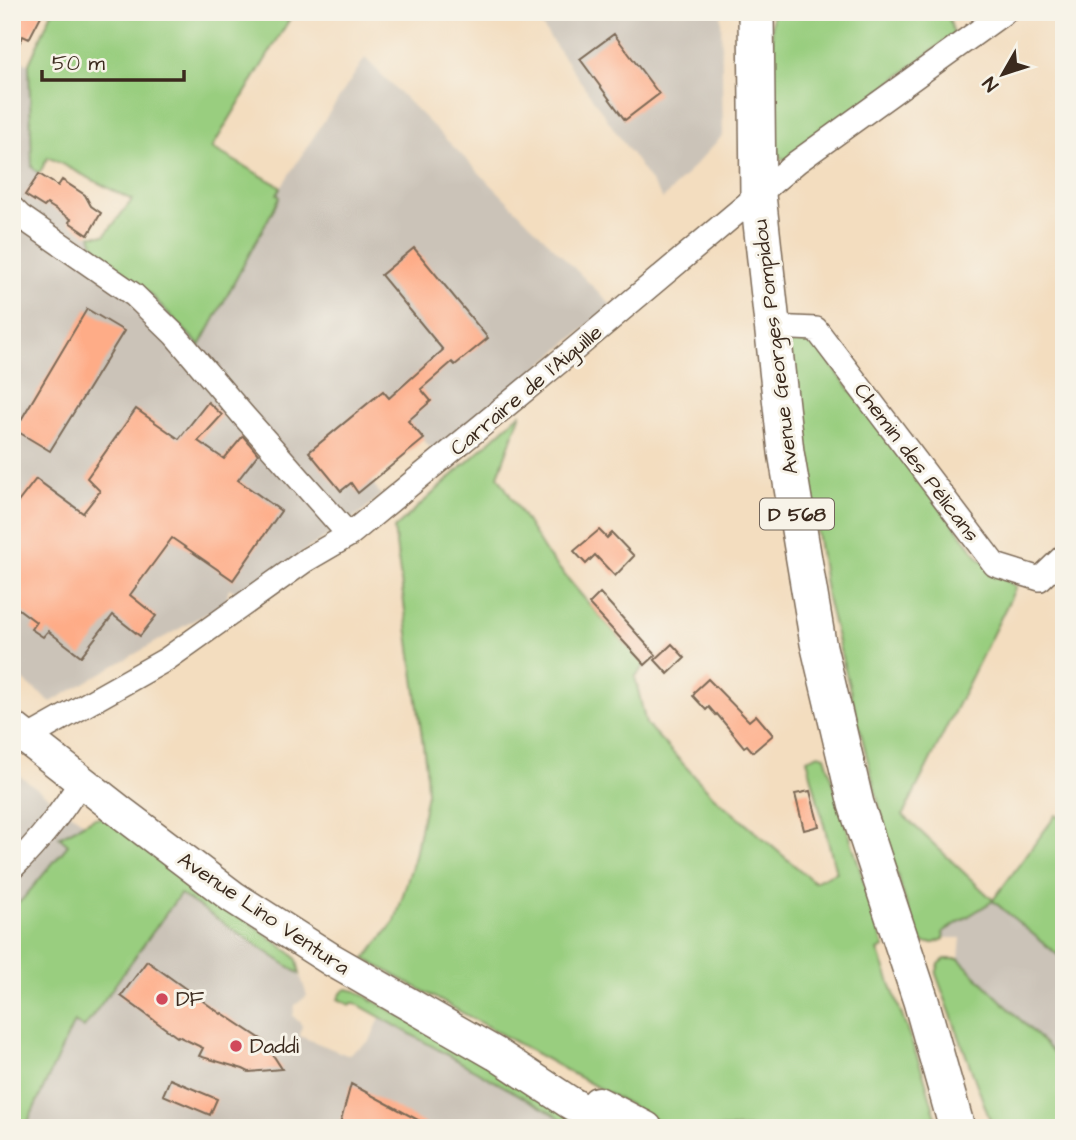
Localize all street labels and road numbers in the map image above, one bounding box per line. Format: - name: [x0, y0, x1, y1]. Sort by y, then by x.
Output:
- street label: Avenue Georges Pompidou: [745, 217, 808, 476]
- street label: Carraire de l'Aiguille: [444, 318, 610, 464]
- street label: Chemin des Pélicans: [847, 377, 986, 548]
- road number: D 568: [760, 499, 834, 530]
- street label: Avenue Lino Ventura: [172, 845, 356, 982]

